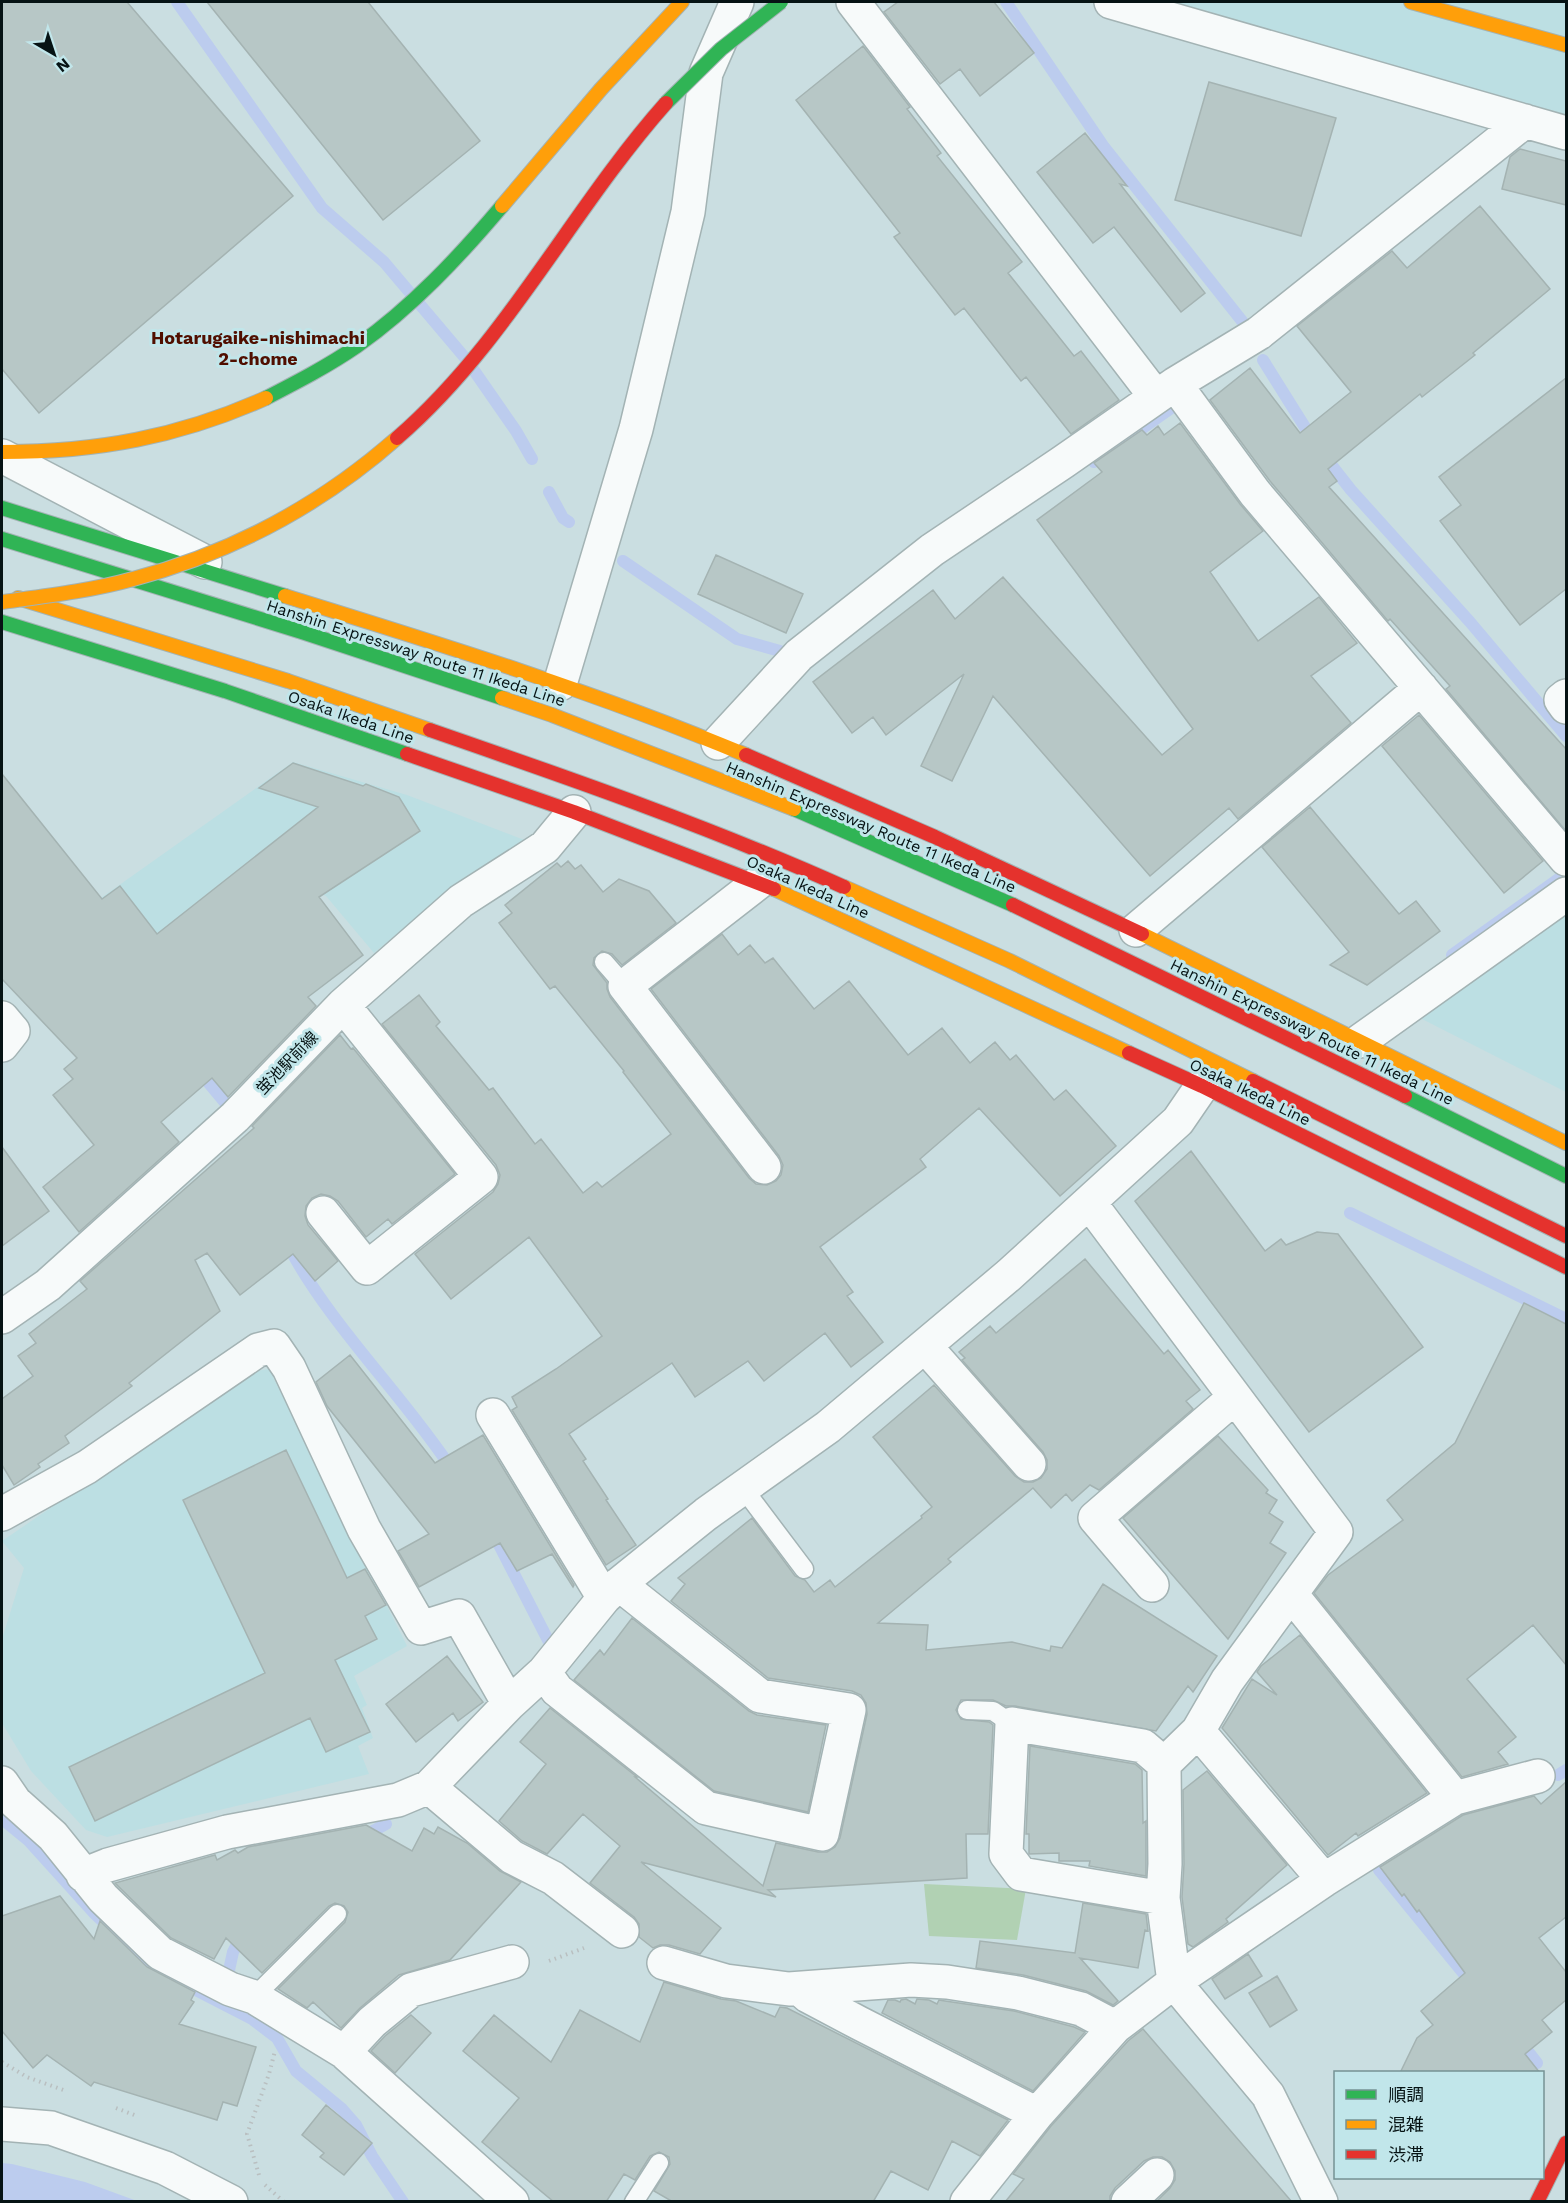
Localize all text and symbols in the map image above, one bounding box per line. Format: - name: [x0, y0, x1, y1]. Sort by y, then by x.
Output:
- north arrow: [24, 24, 84, 84]
- text: N: [53, 54, 74, 76]
- district label: Hotarugaike-nishimachi 2-chome: [151, 327, 365, 369]
- street label: Hanshin Expressway Route 11 Ikeda Line: [264, 596, 568, 710]
- street label: Osaka Ikeda Line: [285, 686, 417, 748]
- street label: Hanshin Expressway Route 11 Ikeda Line: [723, 757, 1019, 897]
- street label: Osaka Ikeda Line: [744, 851, 872, 923]
- street label: Hanshin Expressway Route 11 Ikeda Line: [1167, 955, 1457, 1109]
- street label: 蛍池駅前線: [252, 1028, 322, 1098]
- street label: Osaka Ikeda Line: [1186, 1054, 1314, 1130]
- legend: [1334, 2071, 1544, 2179]
- text: 順調: [1388, 2084, 1424, 2105]
- text: 混雑: [1388, 2114, 1424, 2135]
- text: 渋滞: [1388, 2144, 1424, 2165]

